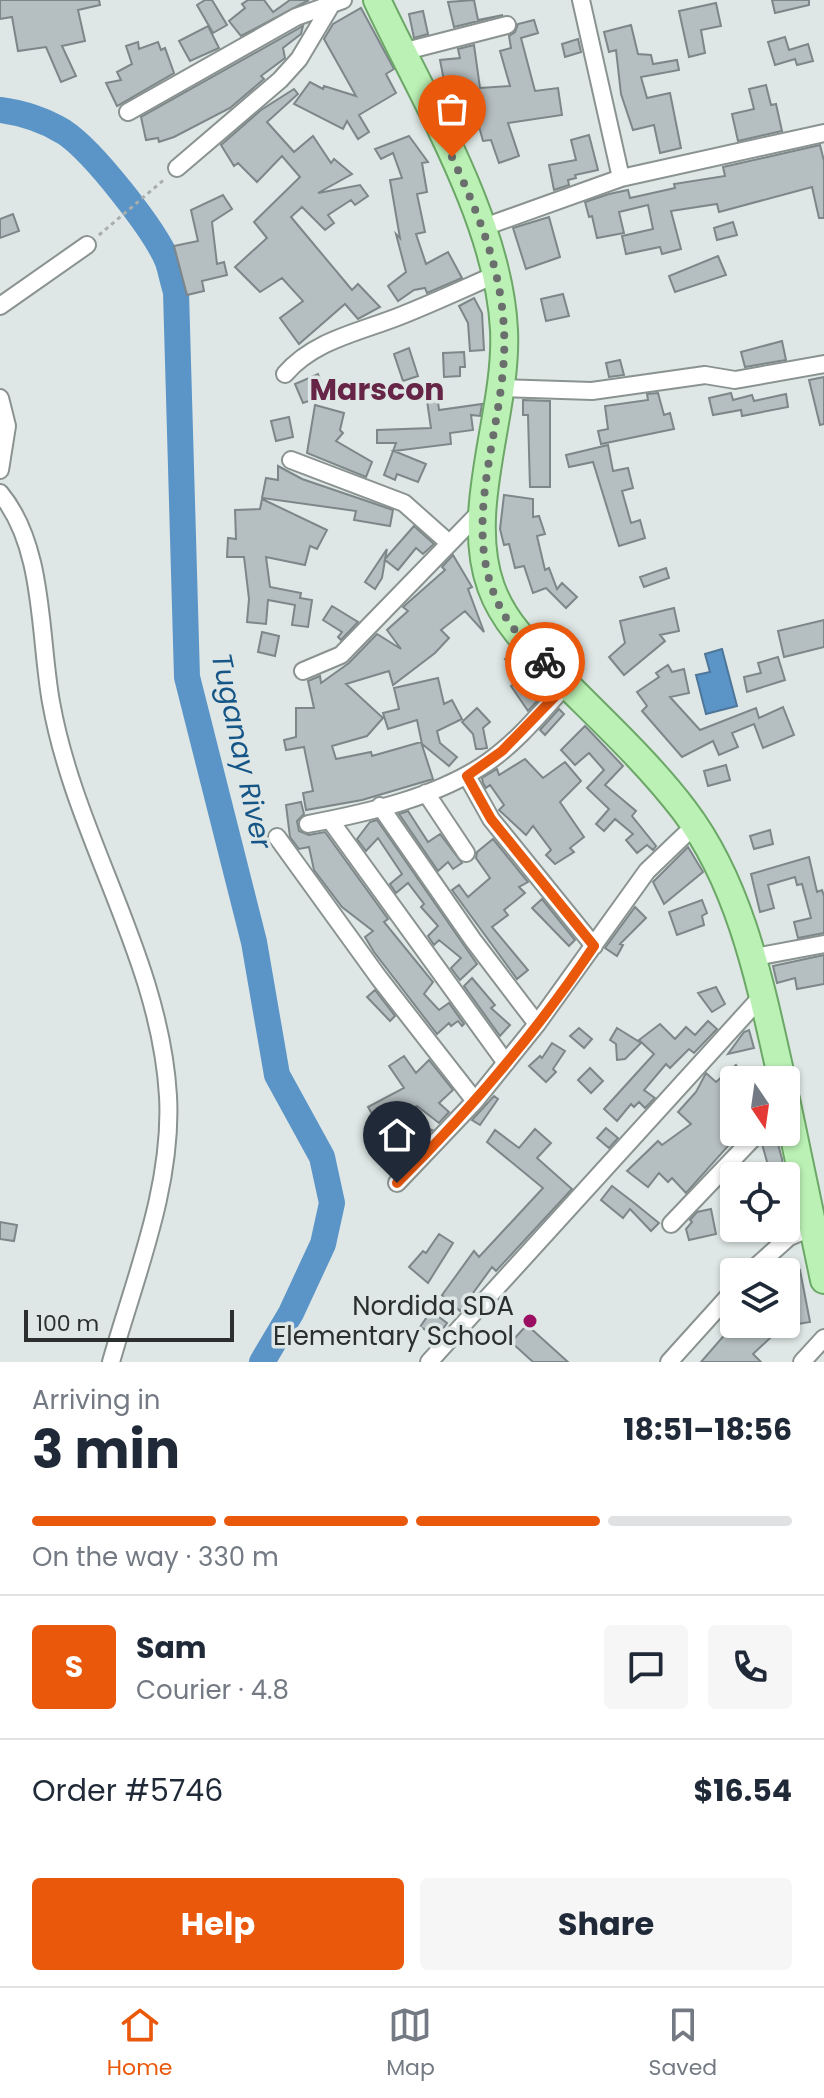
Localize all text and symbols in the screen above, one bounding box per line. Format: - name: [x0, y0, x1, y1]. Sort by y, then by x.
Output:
- pin: [418, 75, 486, 157]
- icon: bag: [430, 87, 474, 131]
- district label: Marscon: [310, 368, 444, 411]
- courier: [505, 622, 585, 702]
- icon: bike: [523, 640, 567, 684]
- water label: Tuganay River: [202, 650, 281, 853]
- north arrow: [720, 1066, 800, 1146]
- map controls: [720, 1066, 800, 1338]
- pin: [363, 1101, 431, 1183]
- icon: home: [375, 1113, 419, 1157]
- button: locate: [720, 1162, 800, 1242]
- button: layers: [720, 1258, 800, 1338]
- place label: Nordida SDA Elementary School: [273, 1288, 514, 1354]
- scale bar: [24, 1306, 234, 1342]
- text: 100 m: [36, 1308, 99, 1339]
- marker: Nordida SDA Elementary School: [521, 1312, 539, 1330]
- text: Arriving in: [32, 1382, 161, 1418]
- text: 18:51–18:56: [623, 1408, 792, 1451]
- text: 3 min: [32, 1413, 180, 1486]
- text: On the way · 330 m: [32, 1539, 279, 1575]
- button: chat: [604, 1625, 688, 1709]
- button: phone: [708, 1625, 792, 1709]
- text: Sam: [136, 1626, 207, 1669]
- text: S: [65, 1645, 83, 1688]
- text: Courier · 4.8: [136, 1672, 289, 1708]
- text: Order #5746: [32, 1769, 223, 1812]
- text: $16.54: [694, 1769, 792, 1812]
- button: Help: [32, 1878, 404, 1970]
- button: Share: [420, 1878, 792, 1970]
- tab: Home: [107, 2003, 172, 2084]
- tab: Map: [386, 2003, 435, 2084]
- tab: Saved: [649, 2003, 717, 2084]

